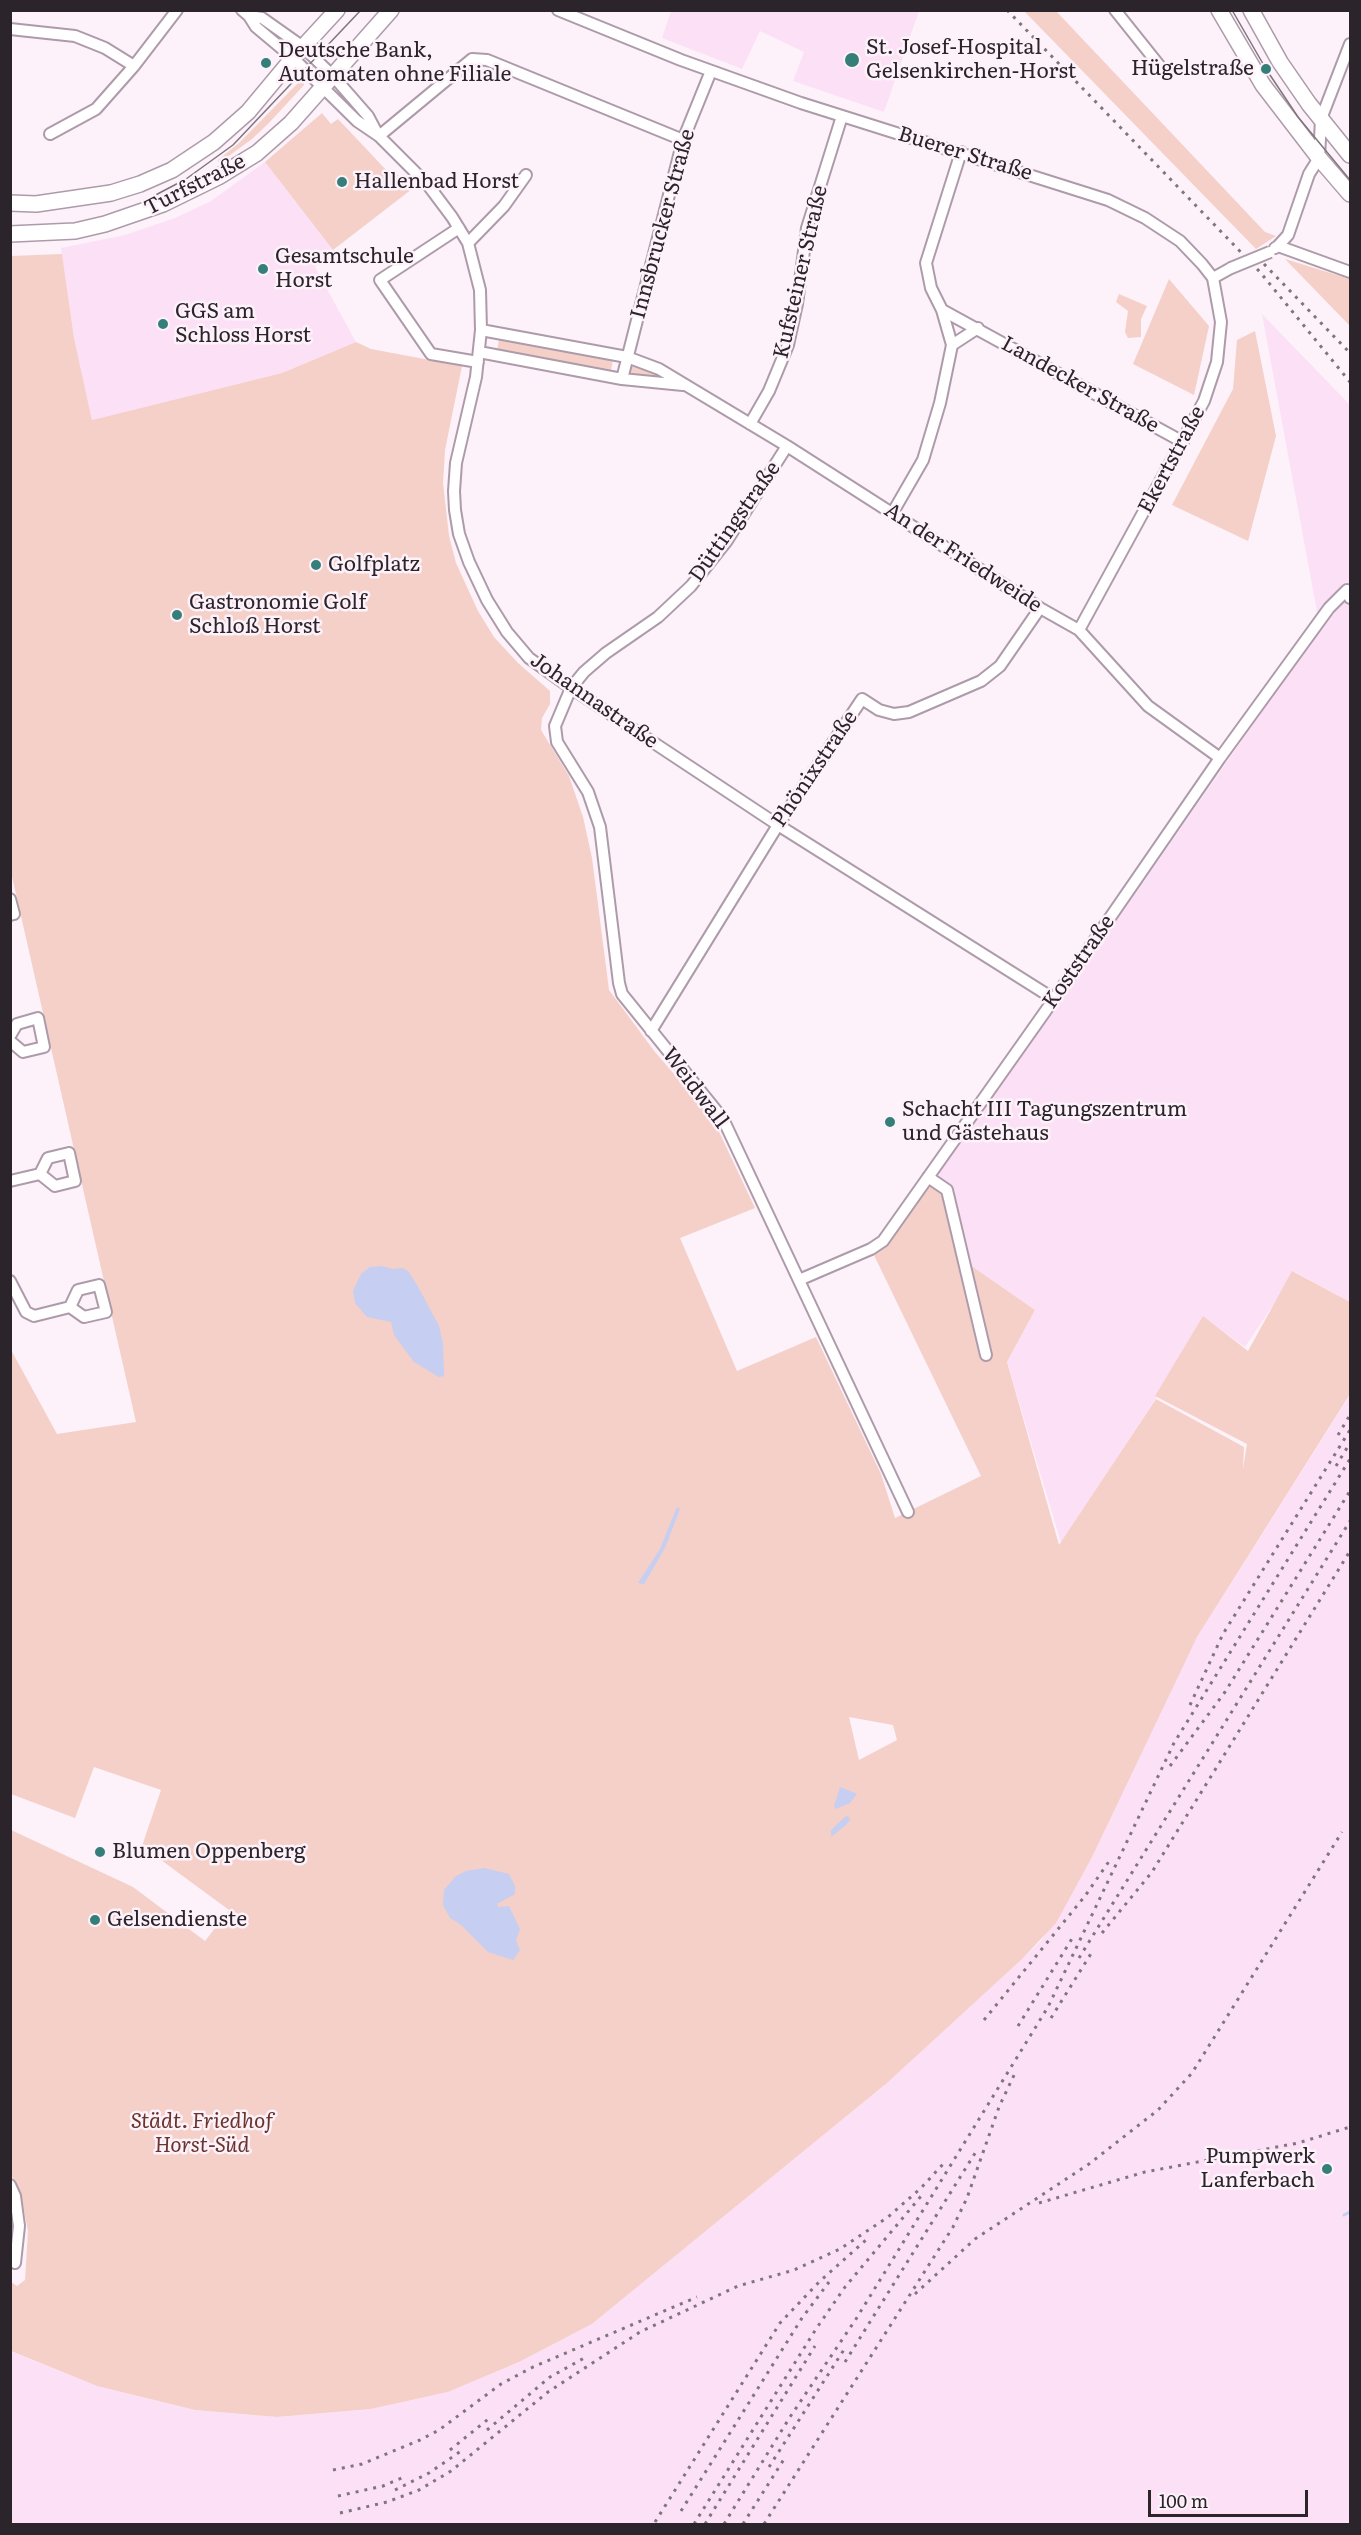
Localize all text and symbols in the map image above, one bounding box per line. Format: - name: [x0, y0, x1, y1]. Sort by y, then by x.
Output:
- place label: St. Josef-Hospital Gelsenkirchen-Horst: [866, 35, 1076, 85]
- place label: Deutsche Bank, Automaten ohne Filiale: [278, 38, 511, 88]
- marker: St. Josef-Hospital Gelsenkirchen-Horst: [843, 51, 861, 69]
- marker: Deutsche Bank, Automaten ohne Filiale: [259, 56, 273, 70]
- place label: Hügelstraße: [1131, 56, 1254, 82]
- marker: Hügelstraße: [1259, 62, 1273, 76]
- street label: Buerer Straße: [895, 122, 1035, 186]
- street label: Innsbrucker Straße: [626, 126, 700, 322]
- street label: Turfstraße: [140, 149, 250, 221]
- place label: Hallenbad Horst: [354, 169, 519, 195]
- marker: Hallenbad Horst: [335, 175, 349, 189]
- street label: Kufsteiner Straße: [769, 183, 833, 361]
- place label: Gesamtschule Horst: [275, 244, 414, 294]
- marker: Gesamtschule Horst: [256, 262, 270, 276]
- place label: GGS am Schloss Horst: [175, 299, 311, 349]
- marker: GGS am Schloss Horst: [156, 317, 170, 331]
- street label: Landecker Straße: [997, 331, 1163, 439]
- street label: Ekertstraße: [1133, 402, 1211, 518]
- street label: Düttingstraße: [684, 457, 786, 587]
- street label: An der Friedweide: [880, 498, 1046, 618]
- place label: Golfplatz: [328, 552, 420, 578]
- marker: Golfplatz: [309, 558, 323, 572]
- place label: Gastronomie Golf Schloß Horst: [189, 590, 366, 640]
- marker: Gastronomie Golf Schloß Horst: [170, 608, 184, 622]
- street label: Johannastraße: [525, 648, 663, 754]
- street label: Phönixstraße: [767, 706, 863, 832]
- street label: Koststraße: [1038, 910, 1120, 1014]
- street label: Weidwall: [656, 1043, 734, 1133]
- place label: Schacht III Tagungszentrum und Gästehaus: [902, 1097, 1187, 1147]
- marker: Schacht III Tagungszentrum und Gästehaus: [883, 1115, 897, 1129]
- place label: Blumen Oppenberg: [112, 1839, 306, 1865]
- marker: Blumen Oppenberg: [93, 1845, 107, 1859]
- place label: Gelsendienste: [107, 1907, 247, 1933]
- marker: Gelsendienste: [88, 1913, 102, 1927]
- park label: Städt. Friedhof Horst-Süd: [131, 2109, 273, 2159]
- place label: Pumpwerk Lanferbach: [1200, 2144, 1315, 2194]
- marker: Pumpwerk Lanferbach: [1320, 2162, 1334, 2176]
- scale bar: [1151, 2478, 1312, 2516]
- text: 100 m: [1159, 2487, 1208, 2514]

